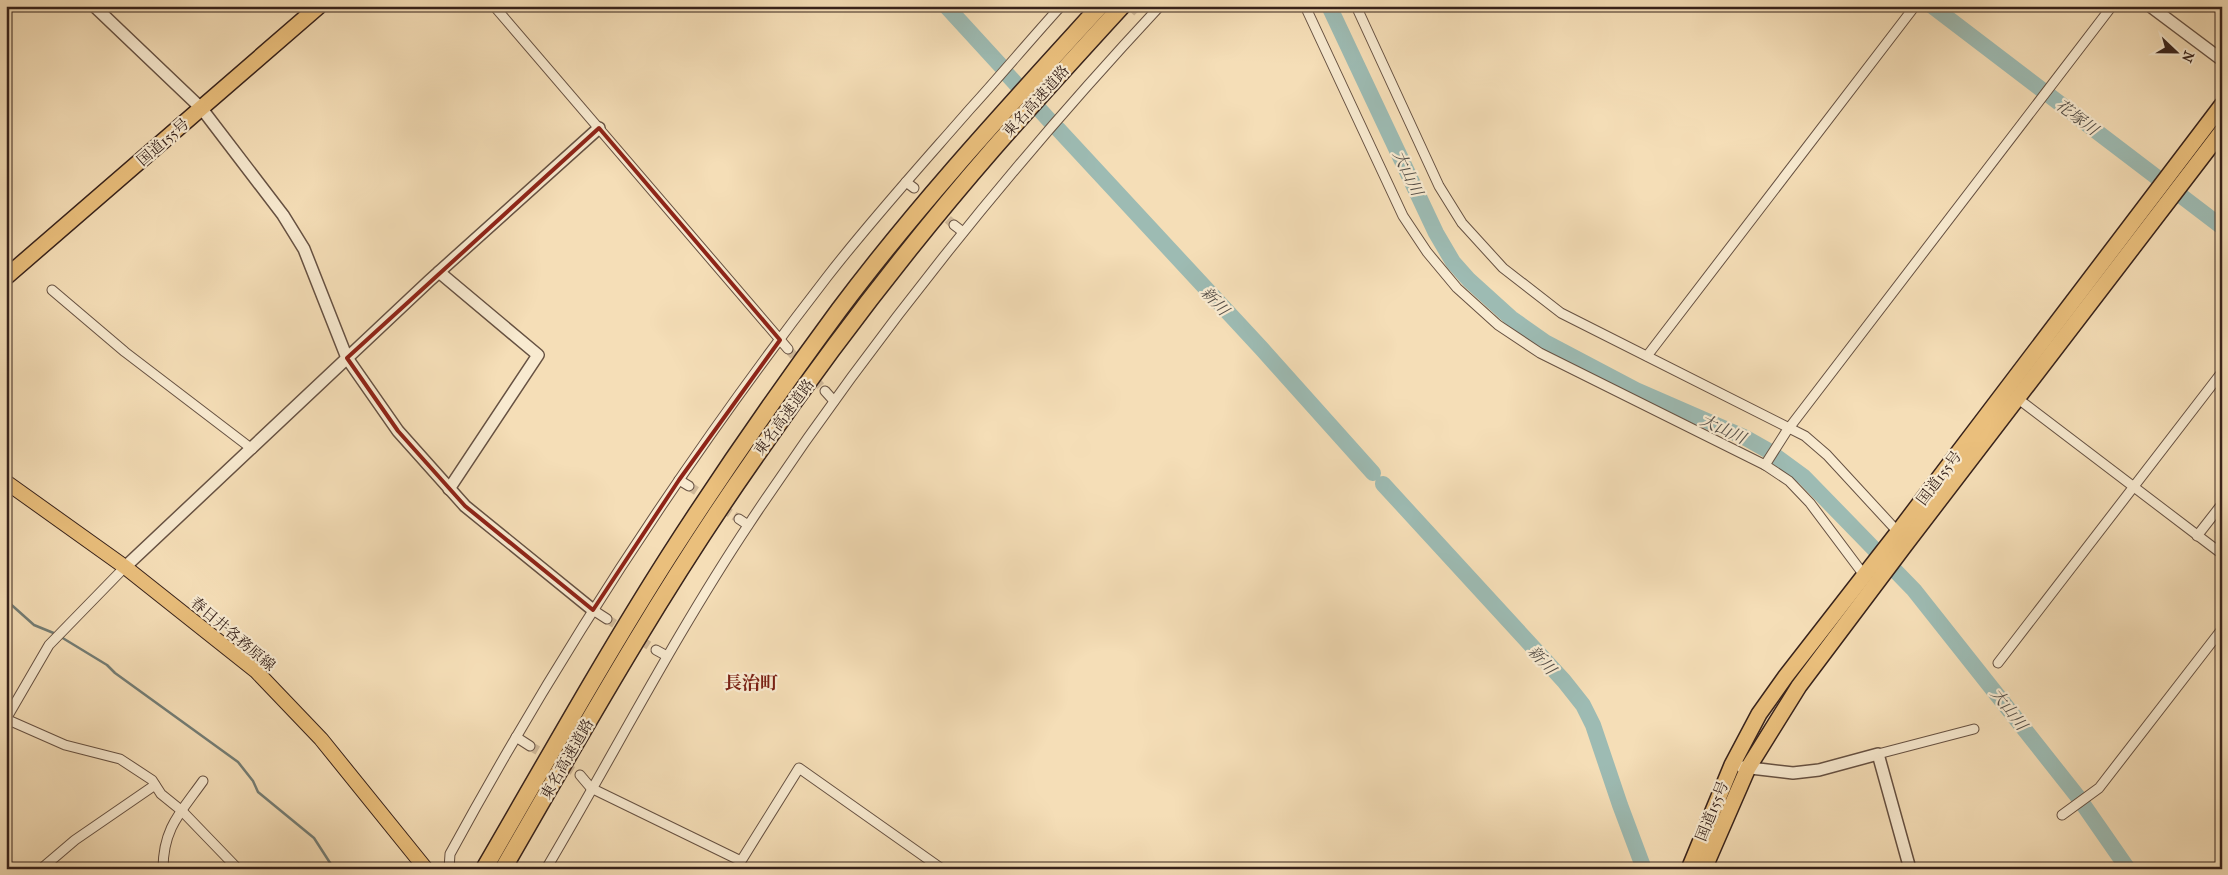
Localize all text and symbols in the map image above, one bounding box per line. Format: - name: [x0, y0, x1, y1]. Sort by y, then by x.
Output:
- north arrow: [2150, 28, 2200, 78]
- text: N: [2178, 49, 2197, 65]
- street label: 東名高速道路: [999, 62, 1073, 140]
- water label: 花塚川: [2052, 95, 2103, 140]
- street label: 国道155号: [133, 114, 193, 170]
- water label: 大山川: [1389, 147, 1428, 201]
- water label: 新川: [1197, 283, 1234, 321]
- street label: 東名高速道路: [750, 375, 818, 459]
- water label: 大山川: [1697, 410, 1751, 449]
- street label: 国道155号: [1913, 447, 1965, 509]
- street label: 春日井各務原線: [187, 593, 279, 675]
- water label: 新川: [1524, 642, 1561, 680]
- district label: 長治町: [724, 673, 778, 694]
- water label: 大山川: [1987, 684, 2032, 735]
- street label: 東名高速道路: [537, 716, 597, 802]
- street label: 国道155号: [1692, 778, 1732, 844]

